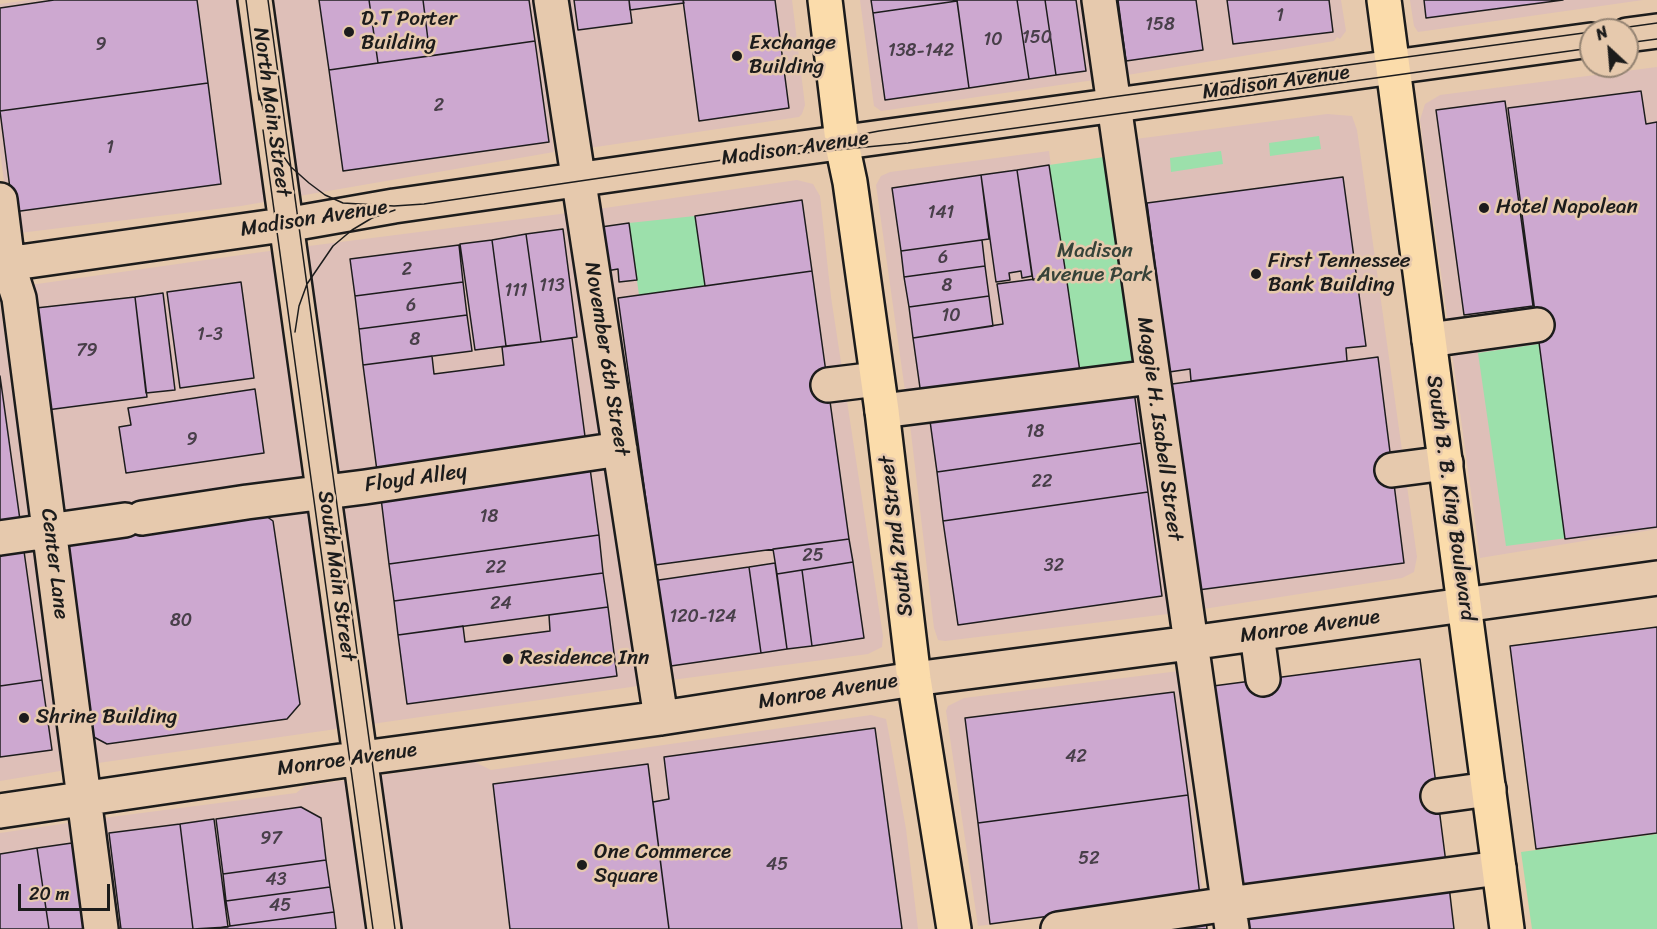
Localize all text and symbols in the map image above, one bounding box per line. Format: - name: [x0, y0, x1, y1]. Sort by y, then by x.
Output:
- house number: 1: [1276, 5, 1284, 27]
- place label: D.T Porter Building: [361, 7, 457, 57]
- house number: 158: [1145, 14, 1175, 36]
- north arrow: [1579, 18, 1639, 78]
- text: N: [1590, 18, 1613, 49]
- marker: D.T Porter Building: [342, 25, 356, 39]
- street label: North Main Street: [247, 26, 295, 198]
- house number: 150: [1022, 27, 1052, 49]
- house number: 10: [983, 29, 1003, 51]
- place label: Exchange Building: [749, 31, 836, 81]
- house number: 9: [95, 34, 107, 56]
- house number: 138-142: [888, 40, 954, 62]
- marker: Exchange Building: [730, 49, 744, 63]
- street label: Madison Avenue: [1201, 60, 1351, 106]
- house number: 2: [434, 95, 444, 117]
- street label: Madison Avenue: [720, 126, 870, 172]
- house number: 1: [106, 137, 114, 159]
- street label: Madison Avenue: [239, 195, 389, 243]
- place label: Hotel Napolean: [1496, 195, 1638, 221]
- marker: Hotel Napolean: [1477, 201, 1491, 215]
- house number: 141: [928, 202, 954, 224]
- park label: Madison Avenue Park: [1037, 239, 1153, 289]
- house number: 6: [938, 247, 948, 269]
- place label: First Tennessee Bank Building: [1268, 249, 1411, 299]
- house number: 2: [402, 259, 412, 281]
- street label: November 6th Street: [578, 260, 634, 458]
- marker: First Tennessee Bank Building: [1249, 267, 1263, 281]
- house number: 113: [539, 275, 565, 297]
- house number: 8: [942, 275, 952, 297]
- house number: 111: [504, 280, 528, 302]
- house number: 6: [406, 295, 416, 317]
- house number: 10: [941, 305, 961, 327]
- street label: Maggie H. Isabell Street: [1131, 315, 1187, 543]
- house number: 1-3: [197, 324, 223, 346]
- house number: 8: [410, 329, 420, 351]
- house number: 79: [76, 340, 98, 362]
- street label: South B. B. King Boulevard: [1420, 373, 1480, 623]
- house number: 18: [1026, 421, 1044, 443]
- house number: 9: [186, 429, 198, 451]
- street label: South 2nd Street: [875, 454, 919, 618]
- street label: Floyd Alley: [363, 459, 469, 499]
- house number: 22: [1032, 471, 1052, 493]
- street label: South Main Street: [312, 489, 360, 663]
- house number: 18: [480, 506, 498, 528]
- street label: Center Lane: [35, 507, 73, 621]
- house number: 25: [802, 545, 824, 567]
- house number: 32: [1044, 555, 1064, 577]
- house number: 22: [486, 557, 506, 579]
- house number: 24: [490, 593, 512, 615]
- street label: Monroe Avenue: [1238, 605, 1382, 649]
- house number: 120-124: [669, 606, 737, 628]
- house number: 80: [170, 610, 192, 632]
- place label: Residence Inn: [520, 646, 649, 672]
- marker: Residence Inn: [501, 652, 515, 666]
- street label: Monroe Avenue: [756, 669, 900, 715]
- place label: Shrine Building: [36, 705, 177, 731]
- marker: Shrine Building: [17, 711, 31, 725]
- street label: Monroe Avenue: [275, 738, 419, 782]
- house number: 42: [1065, 746, 1087, 768]
- house number: 97: [260, 828, 282, 850]
- place label: One Commerce Square: [594, 840, 731, 890]
- house number: 52: [1078, 848, 1100, 870]
- house number: 45: [766, 854, 788, 876]
- marker: One Commerce Square: [575, 858, 589, 872]
- house number: 43: [265, 869, 287, 891]
- scale bar: [21, 872, 112, 910]
- text: 20 m: [29, 878, 69, 910]
- house number: 45: [269, 895, 291, 917]

